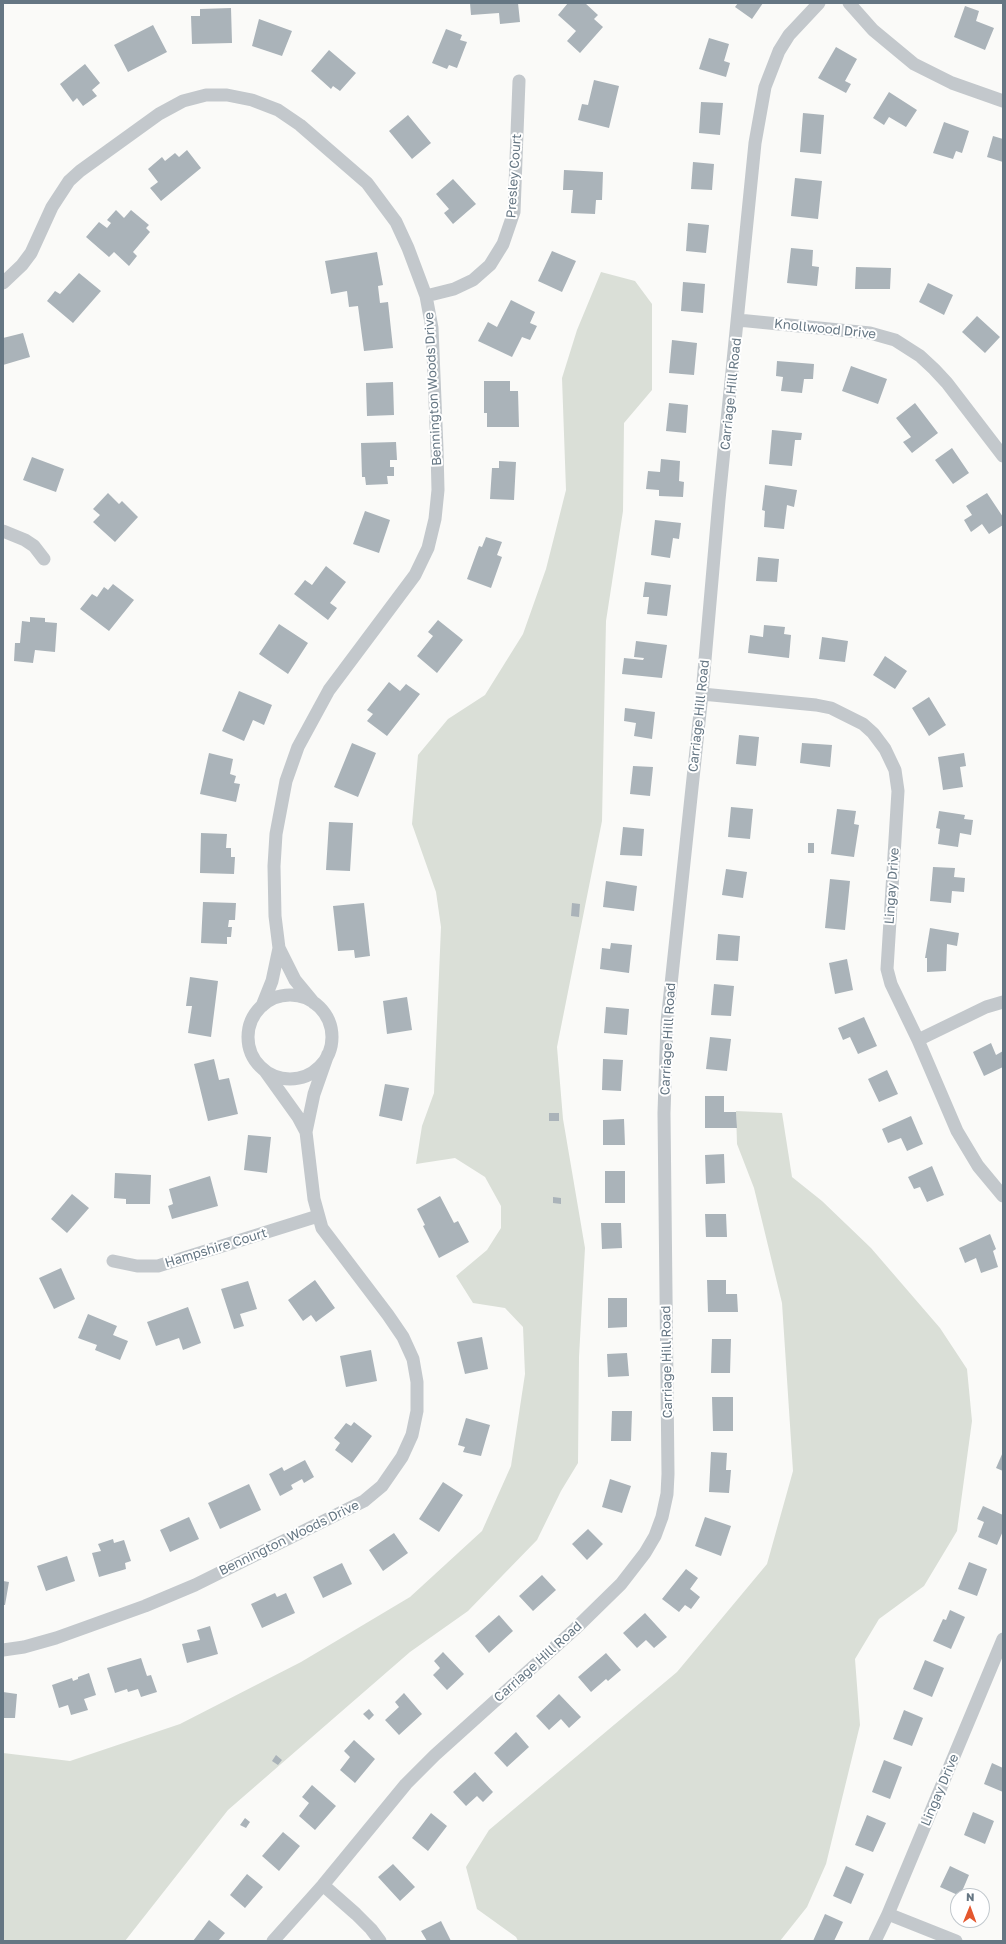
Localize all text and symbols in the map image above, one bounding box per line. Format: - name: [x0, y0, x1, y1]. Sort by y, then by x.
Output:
- street label: Presley Court: [503, 133, 525, 219]
- street label: Bennington Woods Drive: [421, 312, 445, 466]
- street label: Knollwood Drive: [773, 316, 877, 342]
- street label: Carriage Hill Road: [717, 337, 745, 451]
- street label: Carriage Hill Road: [685, 659, 713, 773]
- street label: Lingay Drive: [882, 847, 902, 925]
- street label: Carriage Hill Road: [657, 982, 679, 1096]
- street label: Hampshire Court: [163, 1225, 269, 1271]
- street label: Carriage Hill Road: [658, 1306, 676, 1418]
- street label: Bennington Woods Drive: [216, 1497, 362, 1579]
- street label: Carriage Hill Road: [491, 1618, 585, 1706]
- street label: Lingay Drive: [918, 1752, 962, 1828]
- north arrow: [950, 1888, 990, 1928]
- text: N: [966, 1890, 975, 1903]

